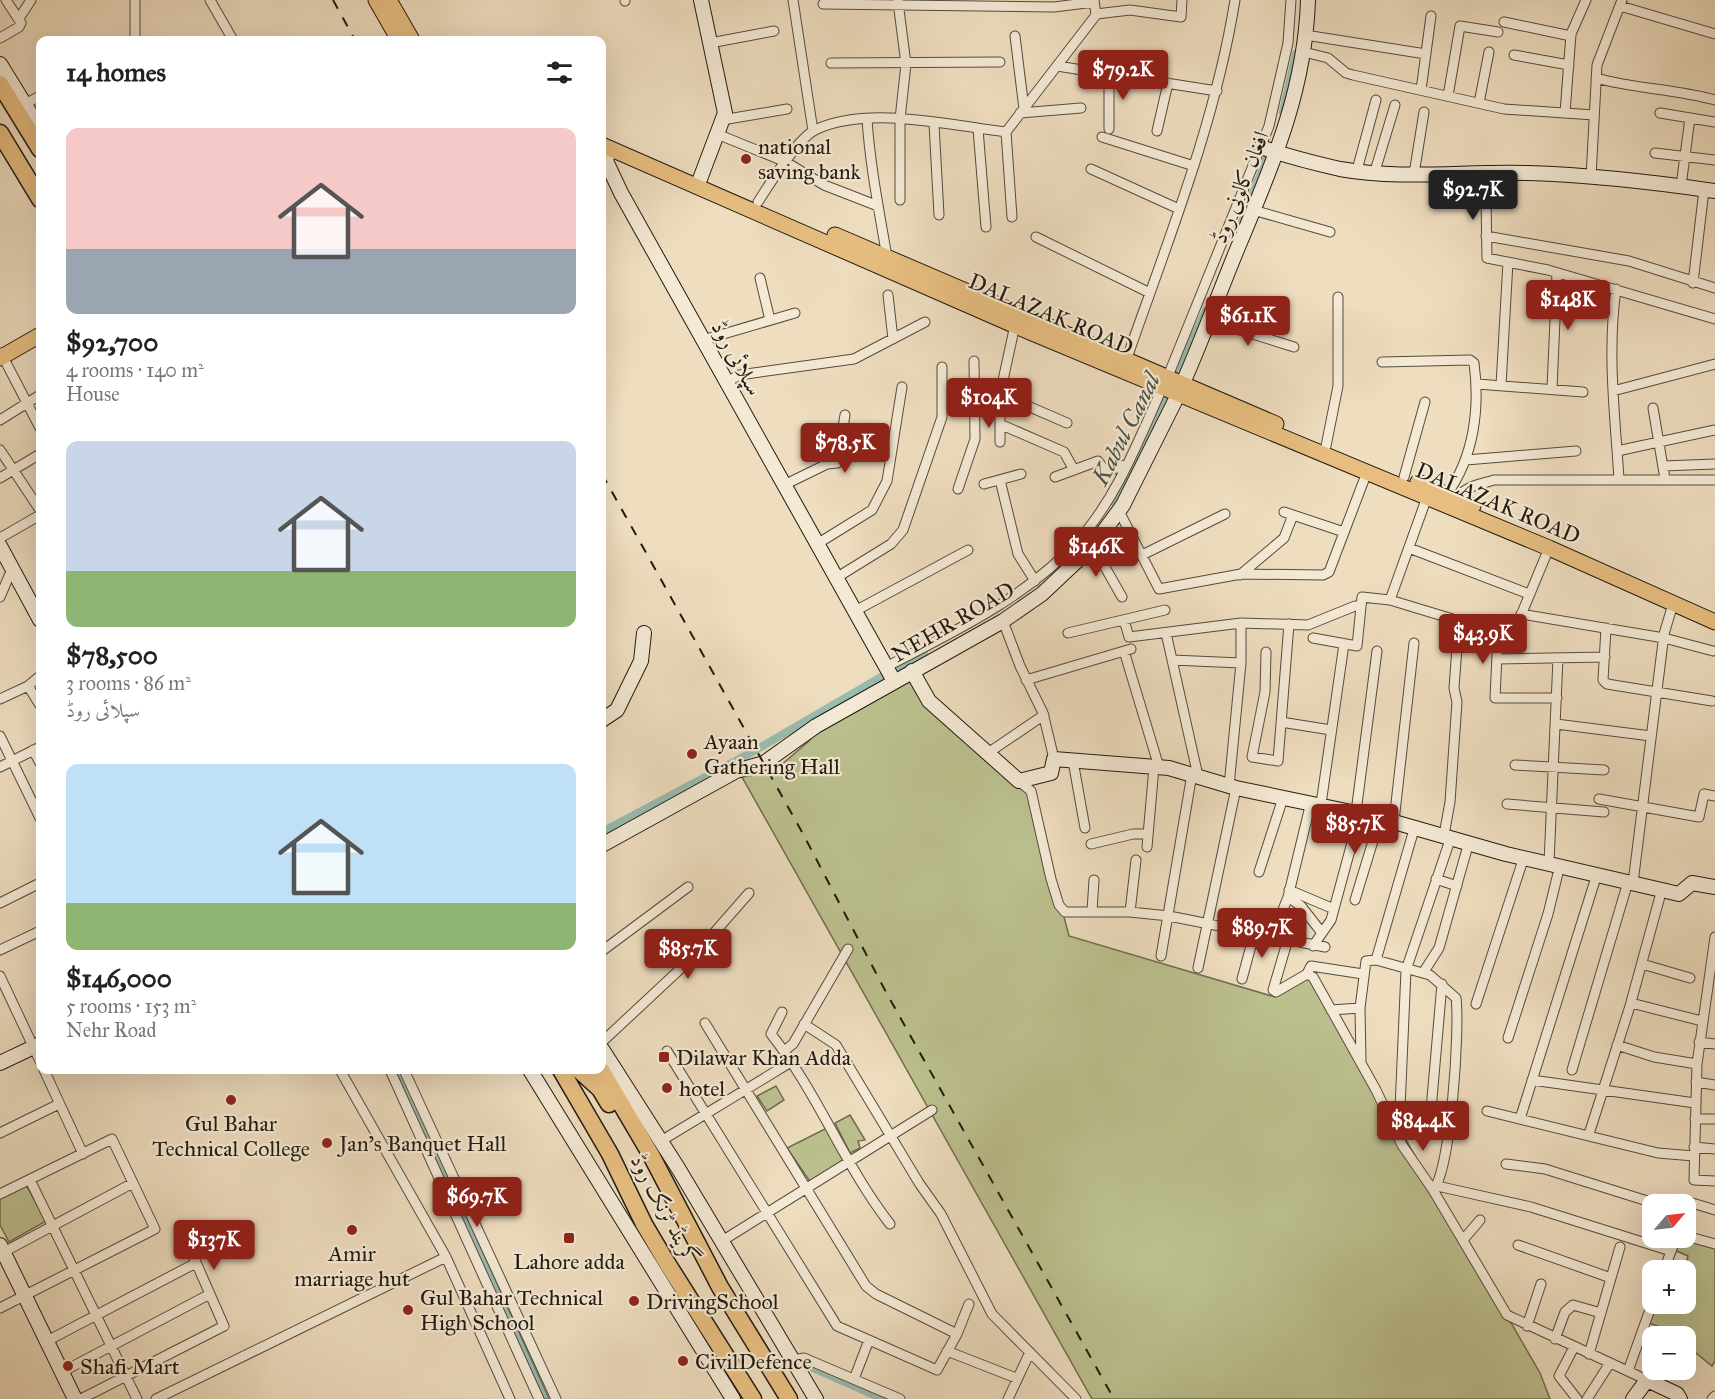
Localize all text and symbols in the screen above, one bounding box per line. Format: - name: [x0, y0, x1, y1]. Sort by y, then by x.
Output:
- pin: $79.2K: [1074, 50, 1172, 101]
- text: 14 homes: [66, 56, 166, 88]
- icon: filters: [543, 56, 576, 89]
- text: $79.2K: [1092, 57, 1154, 81]
- street label: افغان کالونی روڈ: [1205, 127, 1275, 247]
- place label: national saving bank: [758, 133, 862, 185]
- marker: national saving bank: [739, 152, 753, 166]
- icon: home: [267, 167, 375, 275]
- pin: $92.7K: [1424, 170, 1522, 221]
- text: $92.7K: [1443, 177, 1503, 201]
- street label: DALAZAK ROAD: [965, 267, 1137, 361]
- pin: $148K: [1526, 280, 1610, 331]
- text: $148K: [1540, 287, 1596, 311]
- pin: $61.1K: [1199, 296, 1297, 347]
- text: $61.1K: [1220, 303, 1276, 327]
- street label: سپلائی روڈ: [705, 316, 769, 401]
- text: $92,700: [66, 326, 158, 358]
- text: 4 rooms · 140 m²: [66, 358, 204, 382]
- water label: Kabul Canal: [1085, 366, 1168, 491]
- pin: $104K: [947, 378, 1031, 429]
- text: House: [66, 382, 120, 406]
- text: $104K: [961, 385, 1017, 409]
- pin: $78.5K: [796, 423, 894, 474]
- text: $78.5K: [815, 430, 875, 454]
- street label: DALAZAK ROAD: [1412, 456, 1584, 550]
- icon: home: [267, 480, 375, 588]
- pin: $146K: [1054, 527, 1138, 578]
- text: $146K: [1068, 534, 1124, 558]
- street label: NEHR ROAD: [887, 576, 1019, 668]
- pin: $43.9K: [1434, 614, 1532, 665]
- text: $43.9K: [1453, 621, 1513, 645]
- text: $78,500: [66, 639, 158, 671]
- text: 3 rooms · 86 m²: [66, 671, 191, 695]
- text: سپلائی روڈ: [66, 698, 140, 722]
- place label: Ayaan Gathering Hall: [703, 728, 840, 780]
- marker: Ayaan Gathering Hall: [685, 747, 699, 761]
- icon: home: [267, 803, 375, 911]
- pin: $85.7K: [1306, 804, 1404, 855]
- text: $85.7K: [1325, 811, 1385, 835]
- pin: $89.7K: [1213, 908, 1311, 959]
- text: $89.7K: [1231, 915, 1293, 939]
- pin: $85.7K: [639, 929, 737, 980]
- text: $85.7K: [658, 936, 718, 960]
- text: $146,000: [66, 962, 172, 994]
- text: 5 rooms · 153 m²: [66, 994, 196, 1018]
- text: Nehr Road: [66, 1018, 156, 1042]
- place label: Dilawar Khan Adda: [676, 1044, 852, 1071]
- marker: Dilawar Khan Adda: [657, 1050, 671, 1064]
- place label: hotel: [679, 1075, 725, 1102]
- marker: hotel: [660, 1081, 674, 1095]
- marker: Gul Bahar Technical College: [224, 1093, 238, 1107]
- pin: $84.4K: [1374, 1101, 1472, 1152]
- text: $84.4K: [1391, 1108, 1455, 1132]
- place label: Gul Bahar Technical College: [152, 1110, 310, 1162]
- place label: Jan's Banquet Hall: [337, 1130, 507, 1157]
- marker: Jan's Banquet Hall: [320, 1136, 334, 1150]
- street label: گرینڈ ٹرنک روڈ: [625, 1149, 706, 1269]
- pin: $69.7K: [428, 1177, 526, 1228]
- text: $69.7K: [447, 1184, 507, 1208]
- north arrow: [1642, 1194, 1696, 1248]
- map controls: [1642, 1194, 1696, 1380]
- pin: $137K: [172, 1220, 256, 1271]
- marker: Amir marriage hut: [345, 1223, 359, 1237]
- text: $137K: [188, 1227, 240, 1251]
- marker: Lahore adda: [562, 1231, 576, 1245]
- place label: Amir marriage hut: [294, 1240, 410, 1292]
- place label: Lahore adda: [513, 1248, 625, 1275]
- button: +: [1642, 1260, 1696, 1314]
- place label: Gul Bahar Technical High School: [420, 1284, 603, 1336]
- place label: DrivingSchool: [646, 1288, 779, 1315]
- marker: DrivingSchool: [627, 1294, 641, 1308]
- marker: Gul Bahar Technical High School: [401, 1303, 415, 1317]
- button: −: [1642, 1326, 1696, 1380]
- place label: CivilDefence: [695, 1348, 812, 1375]
- place label: Shafi Mart: [80, 1353, 180, 1380]
- marker: CivilDefence: [676, 1354, 690, 1368]
- marker: Shafi Mart: [61, 1359, 75, 1373]

